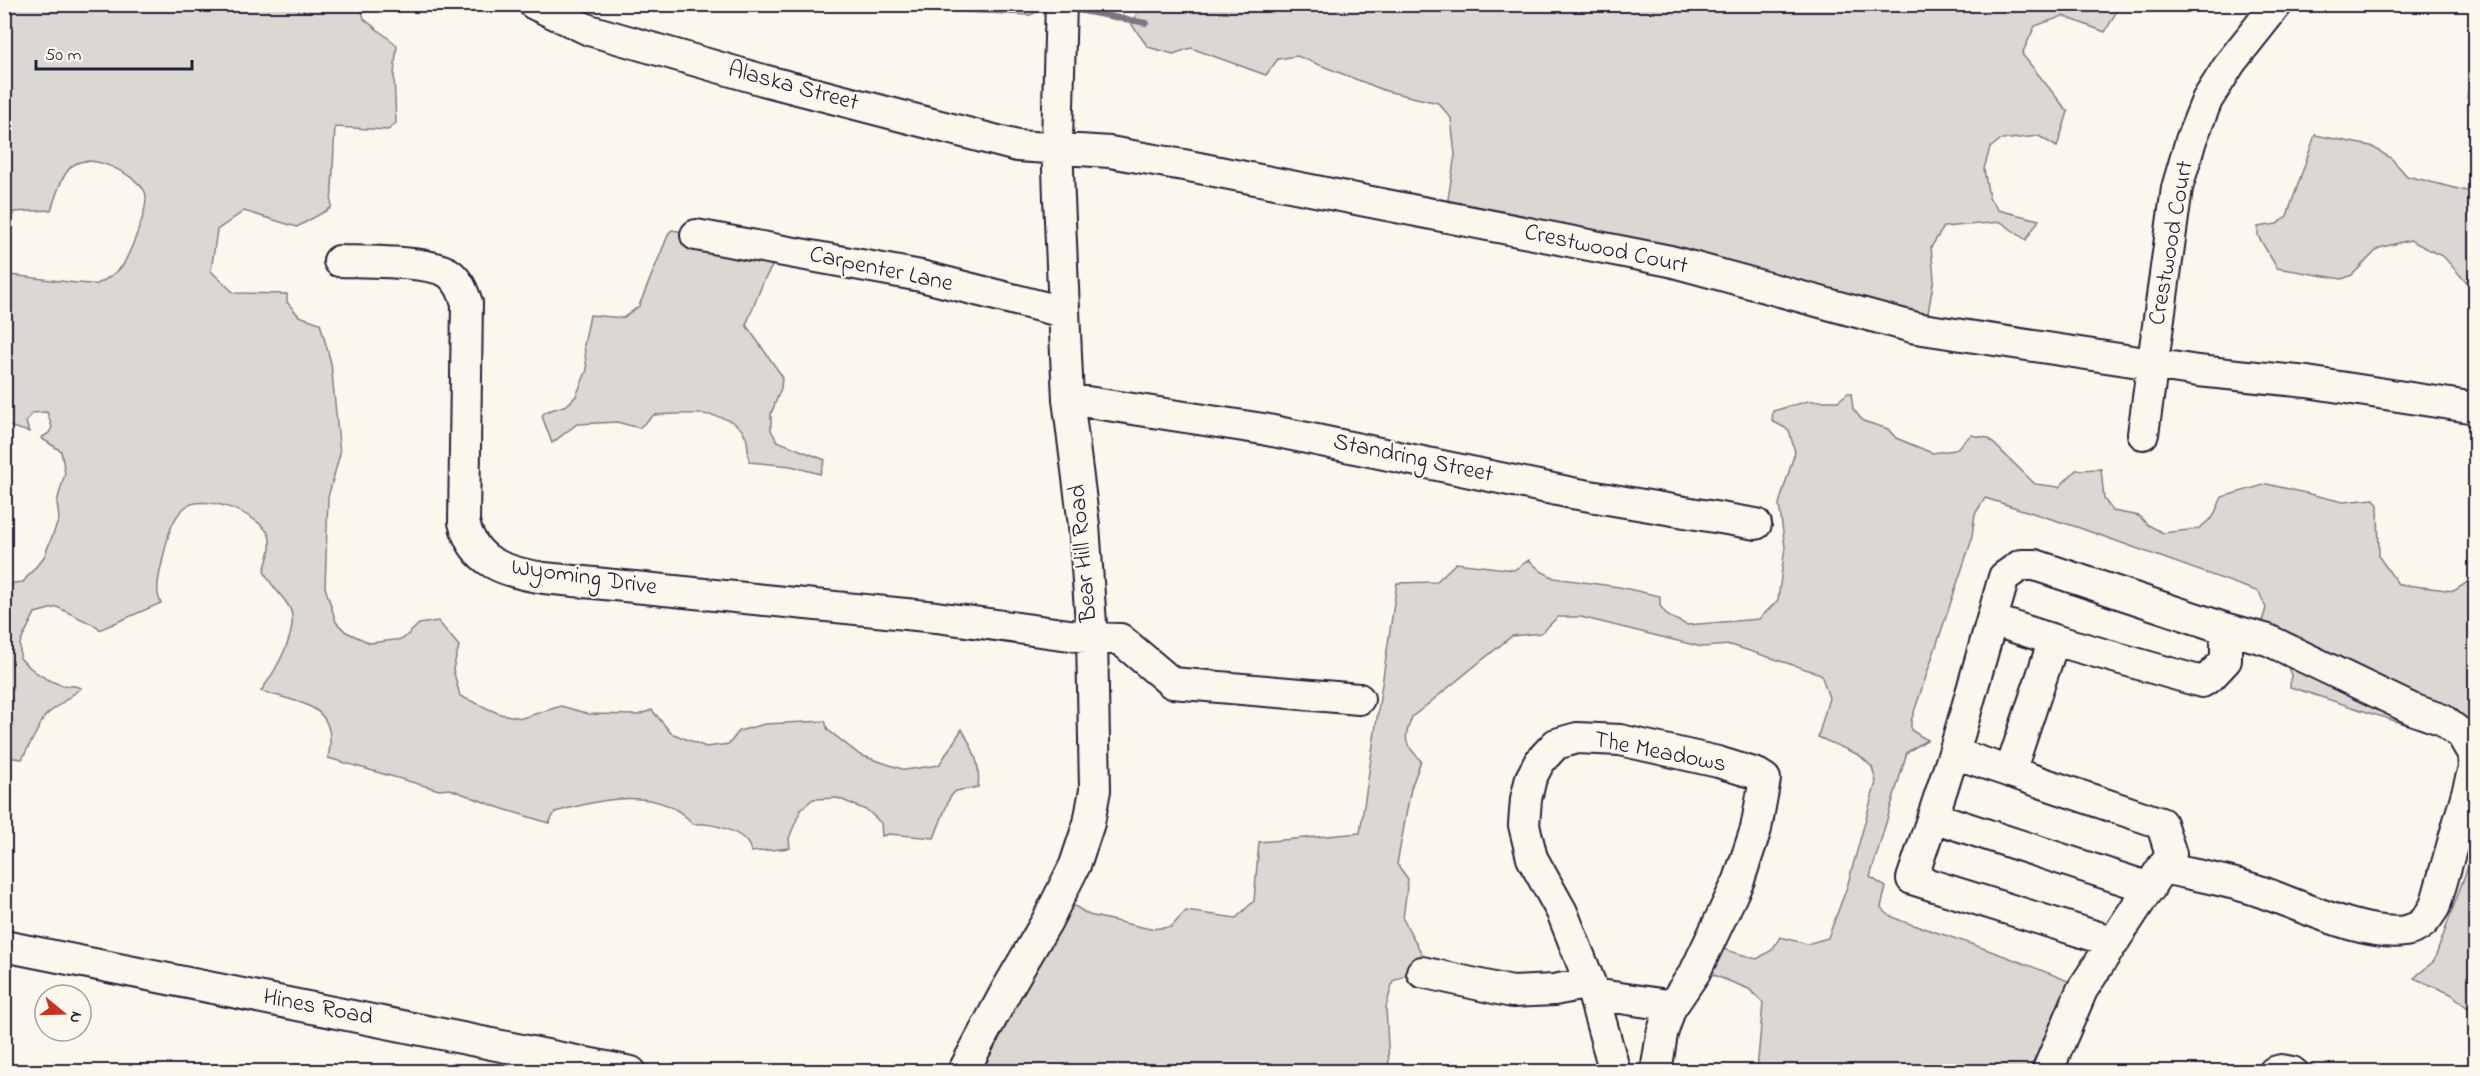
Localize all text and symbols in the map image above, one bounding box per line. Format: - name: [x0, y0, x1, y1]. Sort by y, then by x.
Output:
- scale bar: [36, 33, 192, 71]
- text: 50 m: [45, 43, 82, 69]
- street label: Alaska Street: [724, 53, 862, 121]
- street label: Crestwood Court: [2140, 158, 2204, 328]
- street label: Crestwood Court: [1521, 216, 1691, 284]
- street label: Carpenter Lane: [806, 238, 956, 302]
- street label: Standring Street: [1330, 425, 1496, 493]
- street label: Bear Hill Road: [1061, 482, 1108, 624]
- street label: Wyoming Drive: [509, 550, 659, 607]
- street label: The Meadows: [1591, 723, 1729, 783]
- street label: Hines Road: [260, 980, 376, 1036]
- north arrow: [33, 983, 93, 1043]
- text: N: [62, 1008, 88, 1026]

